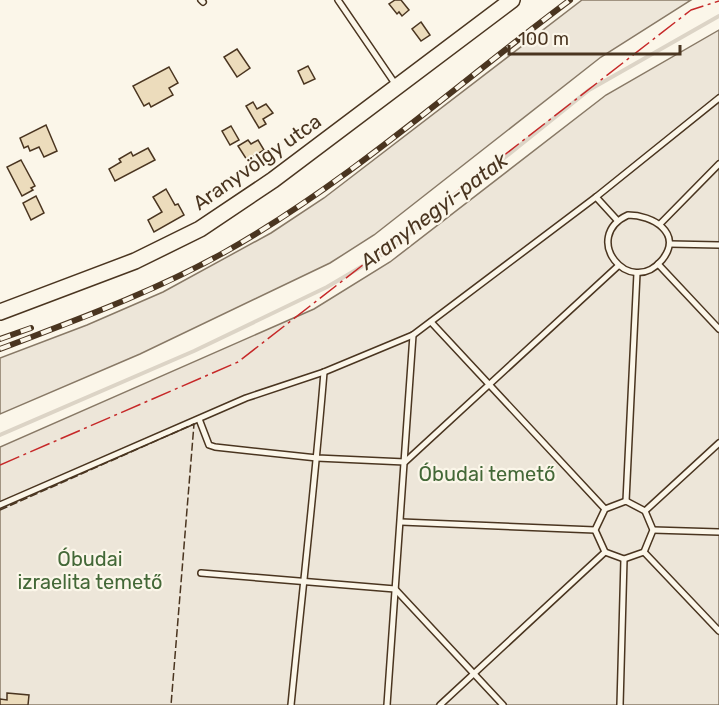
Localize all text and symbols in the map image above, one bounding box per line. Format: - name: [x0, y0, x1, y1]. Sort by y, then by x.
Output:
- scale bar: [509, 18, 680, 56]
- text: 100 m: [518, 28, 569, 50]
- street label: Aranyvölgy utca: [188, 109, 326, 215]
- water label: Aranyhegyi-patak: [354, 146, 513, 275]
- park label: Óbudai temető: [419, 462, 555, 486]
- park label: Óbudai izraelita temető: [18, 547, 162, 594]

